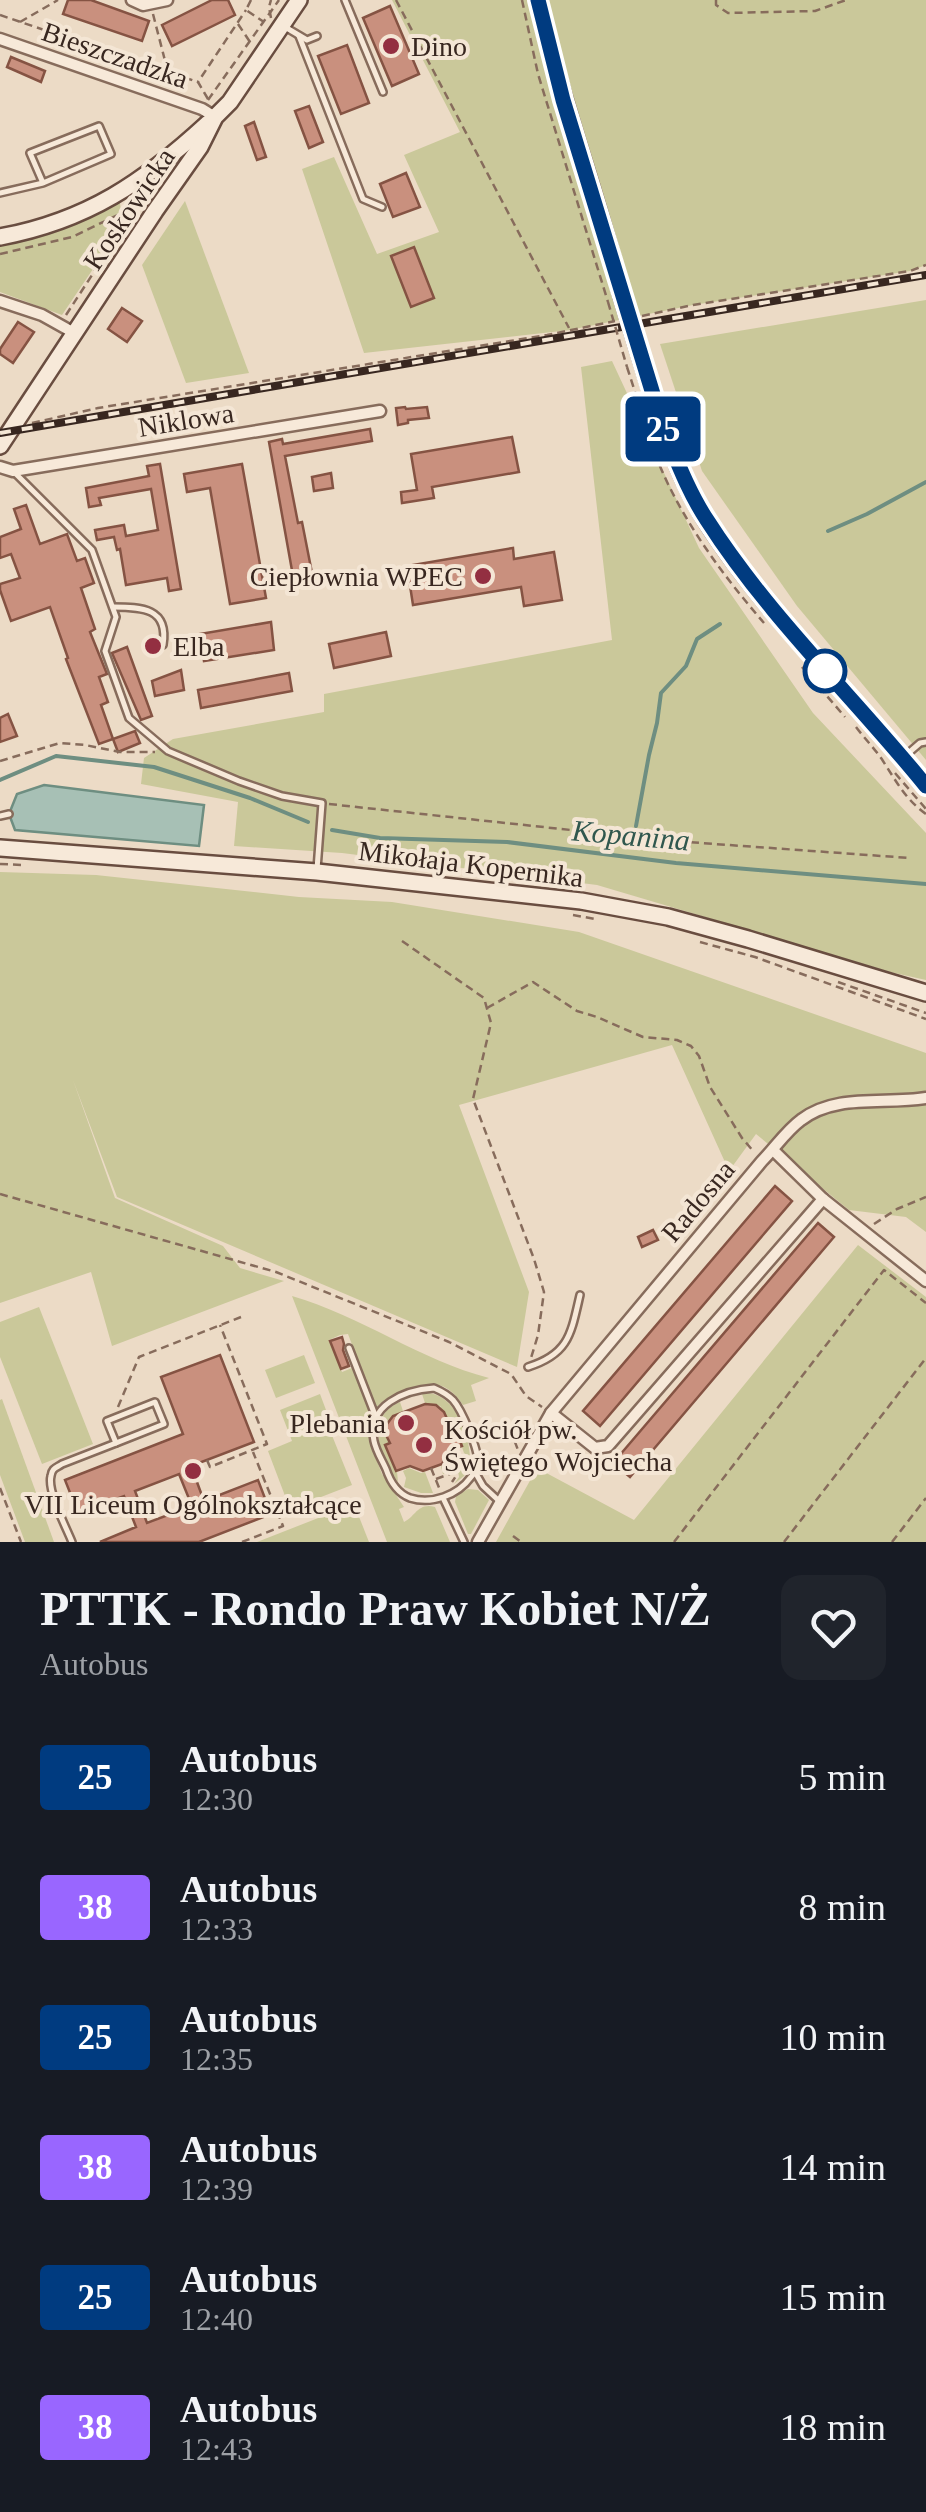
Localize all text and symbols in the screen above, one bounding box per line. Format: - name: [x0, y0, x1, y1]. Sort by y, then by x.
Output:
- street label: Bieszczadzka: [38, 16, 193, 95]
- place label: Dino: [411, 31, 467, 62]
- marker: Dino: [380, 35, 402, 57]
- street label: Koskowicka: [77, 142, 181, 276]
- line badge: 25: [618, 396, 708, 462]
- street label: Niklowa: [136, 397, 237, 443]
- text: 25: [646, 410, 681, 449]
- place label: Ciepłownia WPEC: [250, 561, 463, 592]
- marker: Ciepłownia WPEC: [472, 565, 494, 587]
- place label: Elba: [173, 631, 225, 662]
- marker: Elba: [142, 635, 164, 657]
- unlabelled marker: [804, 650, 846, 692]
- water label: Kopanina: [570, 813, 691, 857]
- street label: Mikołaja Kopernika: [357, 835, 586, 893]
- street label: Radosna: [655, 1154, 741, 1248]
- place label: Plebania: [290, 1408, 387, 1439]
- marker: Plebania: [395, 1412, 417, 1434]
- place label: Kościół pw. Świętego Wojciecha: [444, 1414, 673, 1477]
- marker: Kościół pw. Świętego Wojciecha: [413, 1434, 435, 1456]
- marker: VII Liceum Ogólnokształcące: [182, 1460, 204, 1482]
- place label: VII Liceum Ogólnokształcące: [24, 1489, 362, 1520]
- button: heart: [781, 1575, 886, 1680]
- text: PTTK - Rondo Praw Kobiet N/Ż: [40, 1582, 711, 1635]
- text: Autobus: [40, 1646, 148, 1682]
- text: Autobus: [180, 1738, 317, 1780]
- text: 5 min: [798, 1756, 886, 1798]
- text: 25: [78, 1758, 113, 1797]
- text: 12:30: [180, 1781, 253, 1817]
- text: Autobus: [180, 1868, 317, 1910]
- text: 8 min: [798, 1886, 886, 1928]
- text: 38: [78, 1888, 113, 1927]
- text: 12:33: [180, 1911, 253, 1947]
- text: Autobus: [180, 1998, 317, 2040]
- text: 10 min: [779, 2016, 886, 2058]
- text: 25: [78, 2018, 113, 2057]
- text: 12:35: [180, 2041, 253, 2077]
- text: Autobus: [180, 2128, 317, 2170]
- text: 14 min: [779, 2146, 886, 2188]
- text: 38: [78, 2148, 113, 2187]
- text: 12:39: [180, 2171, 253, 2207]
- text: Autobus: [180, 2258, 317, 2300]
- text: 15 min: [779, 2276, 886, 2318]
- text: 25: [78, 2278, 113, 2317]
- text: 12:40: [180, 2301, 253, 2337]
- text: Autobus: [180, 2388, 317, 2430]
- text: 18 min: [779, 2406, 886, 2448]
- text: 38: [78, 2408, 113, 2447]
- text: 12:43: [180, 2431, 253, 2467]

